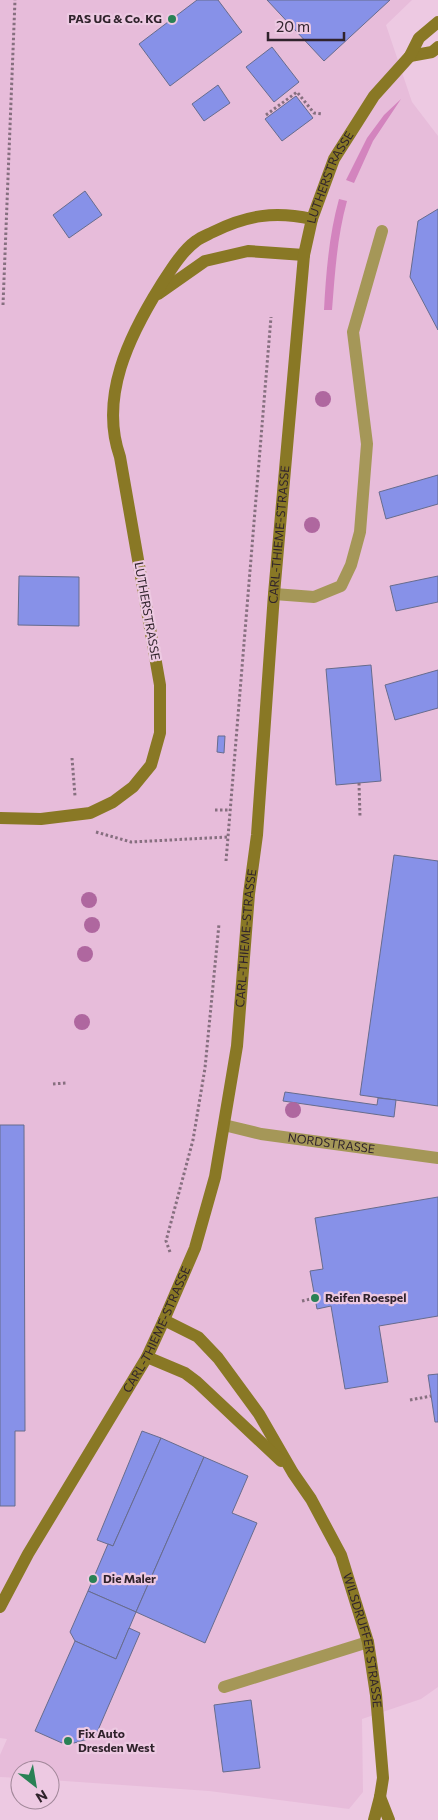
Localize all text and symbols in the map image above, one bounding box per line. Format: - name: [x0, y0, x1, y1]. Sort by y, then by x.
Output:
- scale bar: [268, 10, 344, 42]
- place label: PAS UG & Co. KG: [68, 11, 162, 25]
- marker: PAS UG & Co. KG: [166, 13, 178, 25]
- text: 20 m: [276, 17, 310, 35]
- street label: LUTHERSTRASSE: [303, 128, 356, 225]
- street label: CARL-THIEME-STRASSE: [265, 465, 291, 604]
- street label: LUTHERSTRASSE: [132, 561, 164, 661]
- street label: CARL-THIEME-STRASSE: [232, 868, 258, 1008]
- street label: NORDSTRASSE: [287, 1130, 376, 1155]
- street label: CARL-THIEME-STRASSE: [119, 1264, 192, 1395]
- place label: Reifen Roespel: [325, 1290, 406, 1304]
- marker: Reifen Roespel: [309, 1292, 321, 1304]
- place label: Die Maler: [103, 1571, 156, 1585]
- street label: WILSDRUFFER STRASSE: [341, 1571, 385, 1708]
- marker: Die Maler: [87, 1573, 99, 1585]
- place label: Fix Auto Dresden West: [78, 1726, 155, 1754]
- marker: Fix Auto Dresden West: [62, 1735, 74, 1747]
- north arrow: [10, 1760, 60, 1810]
- text: N: [33, 1787, 51, 1807]

